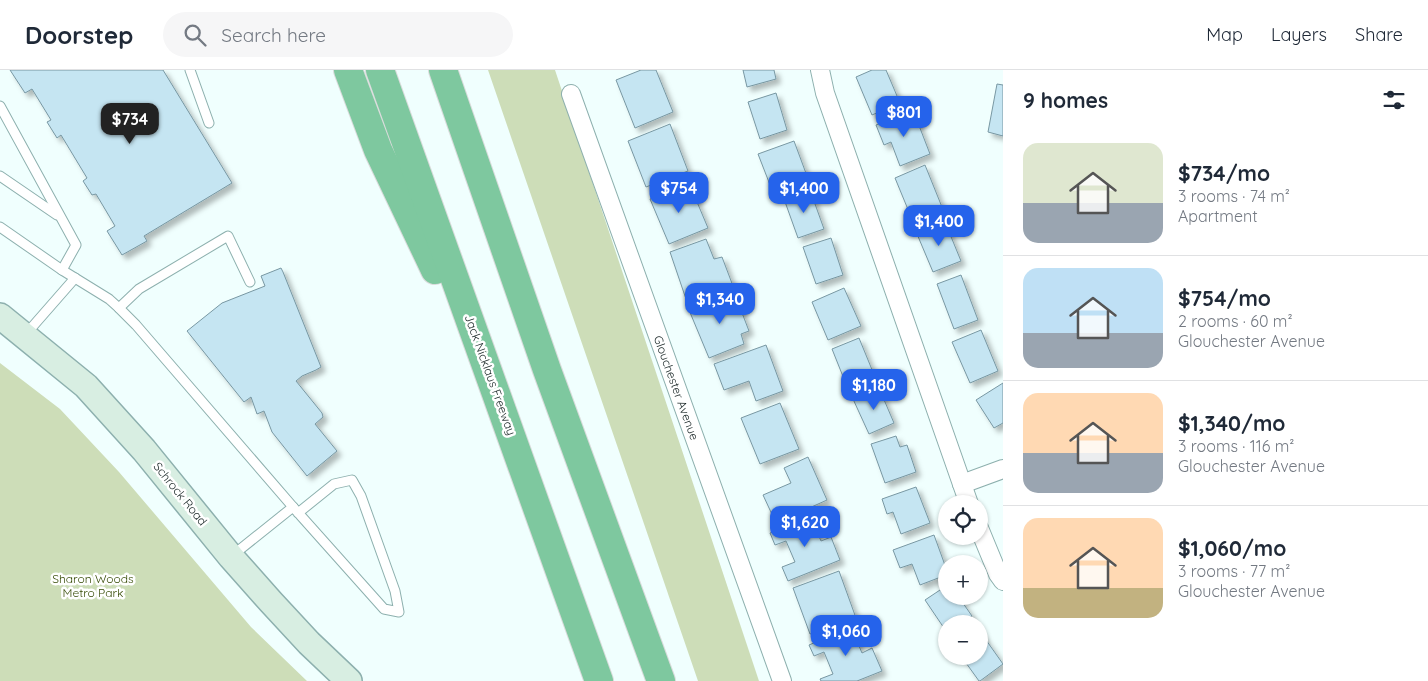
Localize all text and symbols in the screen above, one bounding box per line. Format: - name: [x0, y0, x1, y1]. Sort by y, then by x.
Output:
- search box: [163, 12, 513, 57]
- text: Doorstep: [25, 20, 133, 50]
- icon: search: [181, 21, 209, 49]
- text: Search here: [221, 23, 326, 47]
- text: Map: [1206, 23, 1243, 46]
- text: Layers: [1271, 23, 1327, 46]
- text: Share: [1355, 23, 1403, 46]
- icon: filters: [1380, 86, 1408, 114]
- text: 9 homes: [1023, 87, 1108, 113]
- pin: $801: [874, 96, 934, 138]
- pin: $734: [100, 102, 160, 145]
- text: $801: [887, 102, 921, 122]
- text: $734: [112, 109, 148, 129]
- text: $734/mo: [1178, 160, 1270, 186]
- icon: home: [1063, 163, 1123, 223]
- pin: $754: [649, 172, 709, 214]
- pin: $1,400: [763, 172, 845, 214]
- text: $754: [661, 178, 697, 198]
- text: $1,400: [779, 178, 829, 198]
- text: 3 rooms · 74 m²: [1178, 186, 1290, 206]
- pin: $1,400: [898, 204, 980, 247]
- text: Apartment: [1178, 206, 1258, 226]
- text: $1,400: [914, 211, 964, 231]
- pin: $1,340: [679, 282, 761, 325]
- text: $754/mo: [1178, 285, 1271, 311]
- icon: home: [1063, 288, 1123, 348]
- text: $1,340: [696, 289, 744, 309]
- text: 2 rooms · 60 m²: [1178, 311, 1292, 331]
- street label: Jack Nicklaus Freeway: [462, 312, 519, 437]
- text: Glouchester Avenue: [1178, 331, 1325, 351]
- street label: Glouchester Avenue: [651, 333, 702, 442]
- pin: $1,180: [833, 368, 915, 411]
- text: $1,180: [852, 375, 896, 395]
- text: $1,340/mo: [1178, 410, 1285, 436]
- icon: home: [1063, 413, 1123, 473]
- text: 3 rooms · 116 m²: [1178, 436, 1294, 456]
- text: Glouchester Avenue: [1178, 456, 1325, 476]
- street label: Schrock Road: [150, 459, 210, 528]
- map controls: [938, 495, 988, 665]
- button: locate: [938, 495, 988, 545]
- pin: $1,620: [764, 506, 846, 548]
- text: $1,620: [781, 512, 829, 532]
- text: $1,060/mo: [1178, 535, 1286, 561]
- icon: home: [1063, 538, 1123, 598]
- button: +: [938, 555, 988, 605]
- text: 3 rooms · 77 m²: [1178, 561, 1290, 581]
- park label: Sharon Woods Metro Park: [52, 571, 134, 600]
- text: Glouchester Avenue: [1178, 581, 1325, 601]
- pin: $1,060: [805, 614, 887, 657]
- button: −: [938, 615, 988, 665]
- text: $1,060: [822, 621, 870, 641]

